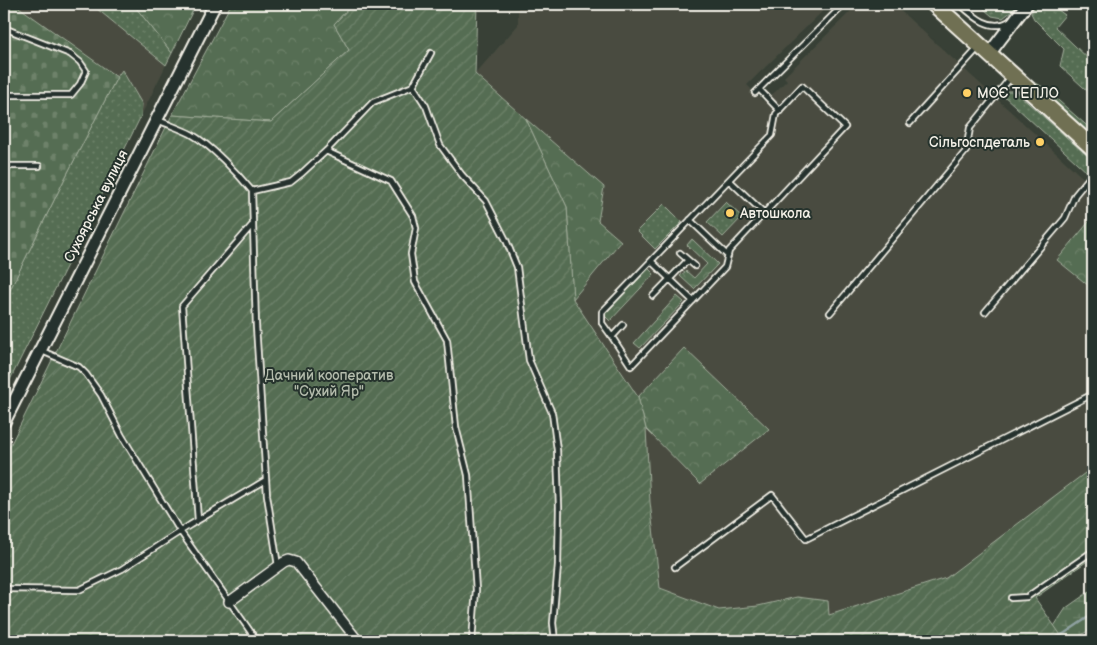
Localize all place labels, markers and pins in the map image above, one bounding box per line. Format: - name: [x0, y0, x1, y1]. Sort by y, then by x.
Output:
- place label: МОЄ ТЕПЛО: [977, 85, 1059, 102]
- marker: МОЄ ТЕПЛО: [961, 87, 973, 99]
- place label: Сільгоспдеталь: [929, 134, 1030, 151]
- marker: Сільгоспдеталь: [1034, 136, 1046, 148]
- place label: Автошкола: [739, 205, 811, 222]
- marker: Автошкола: [724, 207, 736, 219]

